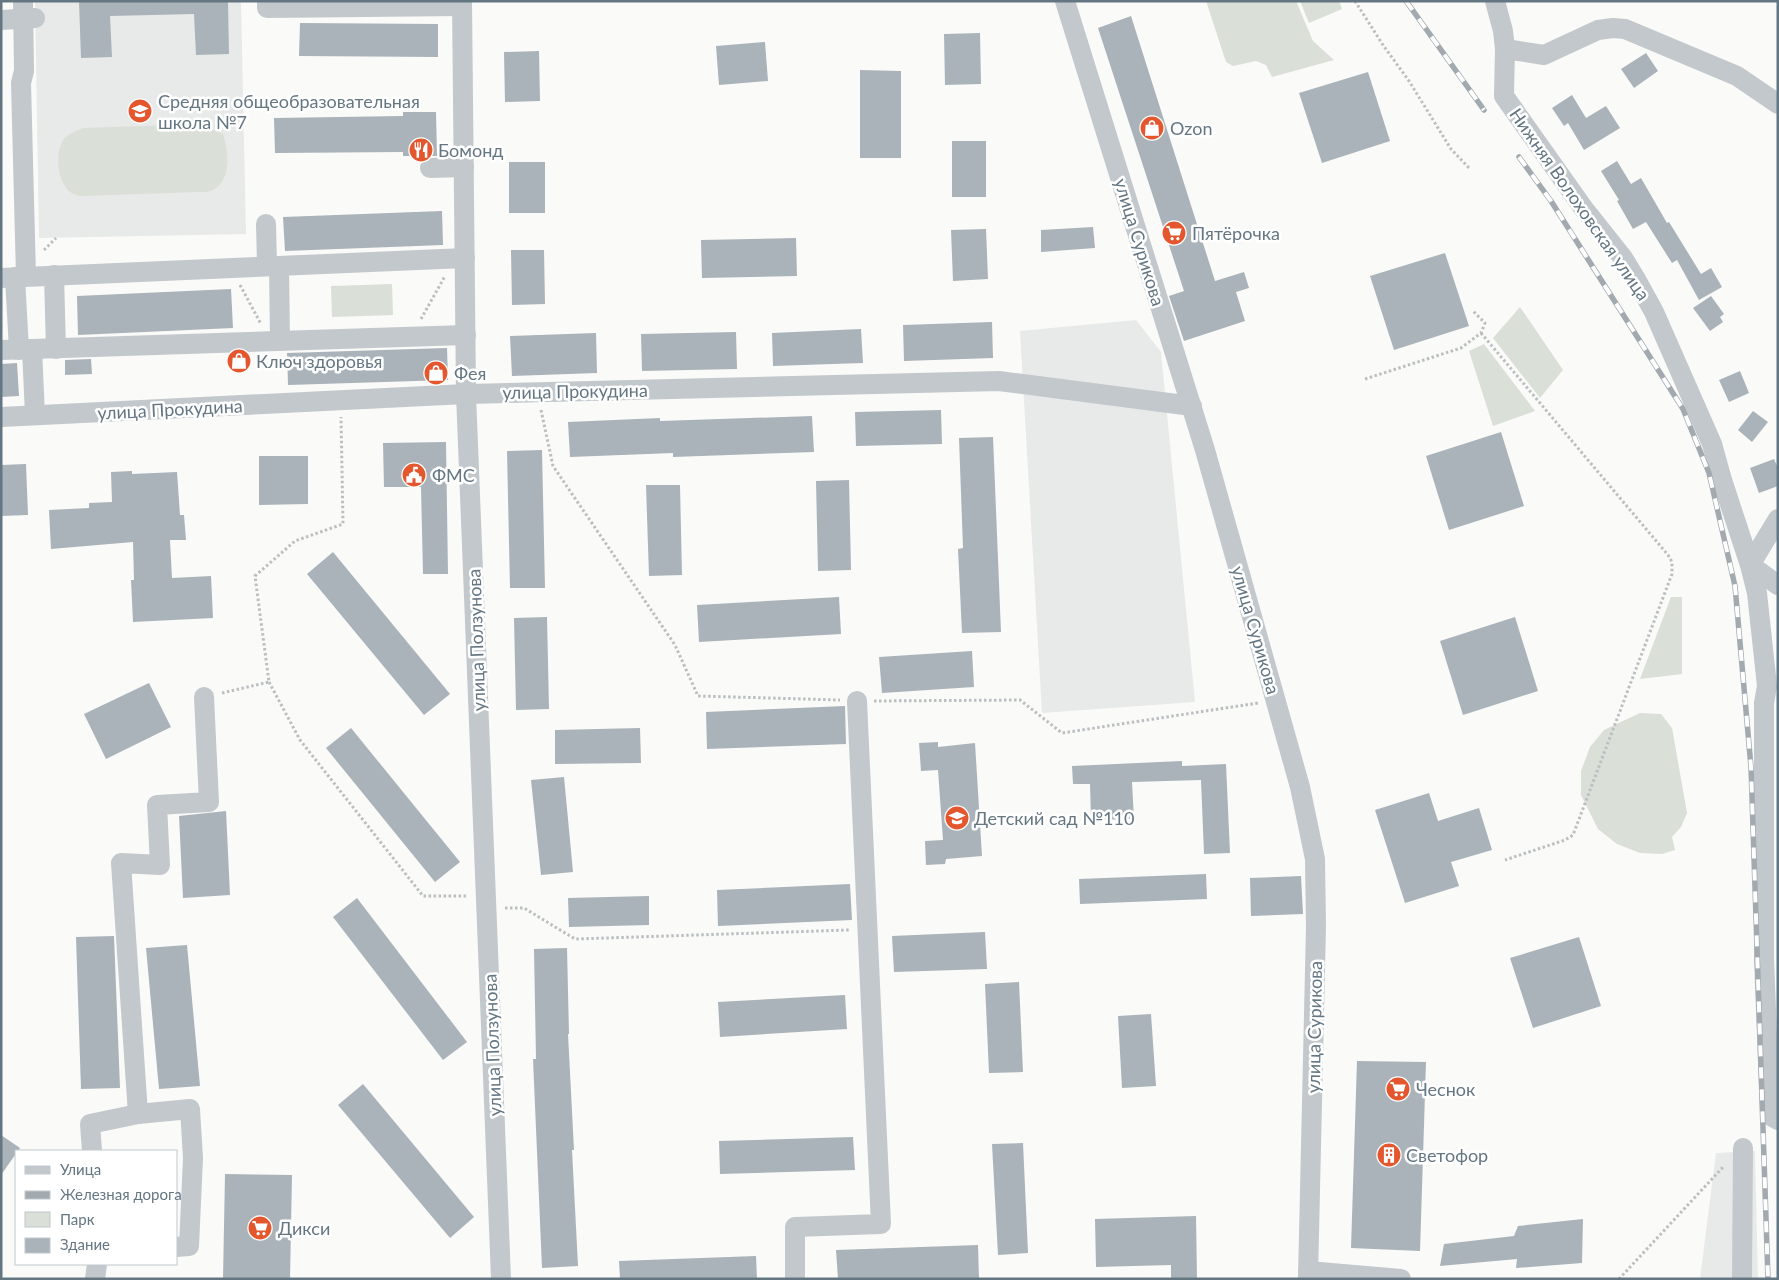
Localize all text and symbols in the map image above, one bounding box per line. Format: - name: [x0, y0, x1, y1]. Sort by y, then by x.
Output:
- place label: Средняя общеобразовательная школа №7: [158, 90, 420, 133]
- school or university icon: Средняя общеобразовательная школа №7: [127, 98, 153, 124]
- street label: Нижняя Волоховская улица: [1505, 104, 1655, 304]
- shop icon: Ozon: [1139, 115, 1165, 141]
- place label: Ozon: [1170, 117, 1212, 139]
- restaurant icon: Бомонд: [408, 137, 434, 163]
- place label: Бомонд: [438, 139, 504, 161]
- street label: улица Сурикова: [1110, 176, 1170, 308]
- supermarket icon: Пятёрочка: [1161, 220, 1187, 246]
- place label: Пятёрочка: [1192, 222, 1280, 244]
- shop icon: Ключ здоровья: [226, 348, 252, 374]
- place label: Ключ здоровья: [256, 350, 382, 372]
- shop icon: Фея: [423, 360, 449, 386]
- place label: Фея: [454, 362, 486, 384]
- street label: улица Прокудина: [502, 379, 648, 403]
- street label: улица Прокудина: [97, 394, 243, 424]
- public building icon: ФМС: [401, 462, 427, 488]
- place label: ФМС: [432, 464, 475, 486]
- street label: улица Сурикова: [1227, 563, 1285, 697]
- street label: улица Ползунова: [463, 568, 489, 712]
- school or university icon: Детский сад №110: [944, 805, 970, 831]
- place label: Детский сад №110: [974, 807, 1134, 829]
- street label: улица Сурикова: [1302, 961, 1326, 1093]
- street label: улица Ползунова: [479, 973, 505, 1117]
- supermarket icon: Чеснок: [1385, 1076, 1411, 1102]
- place label: Чеснок: [1416, 1078, 1476, 1100]
- building icon: Светофор: [1376, 1142, 1402, 1168]
- place label: Светофор: [1406, 1144, 1488, 1166]
- legend: [15, 1150, 178, 1265]
- text: Улица: [60, 1160, 101, 1178]
- text: Железная дорога: [60, 1185, 182, 1203]
- text: Парк: [60, 1210, 95, 1228]
- supermarket icon: Дикси: [247, 1215, 273, 1241]
- place label: Дикси: [278, 1217, 330, 1239]
- text: Здание: [60, 1235, 110, 1253]

